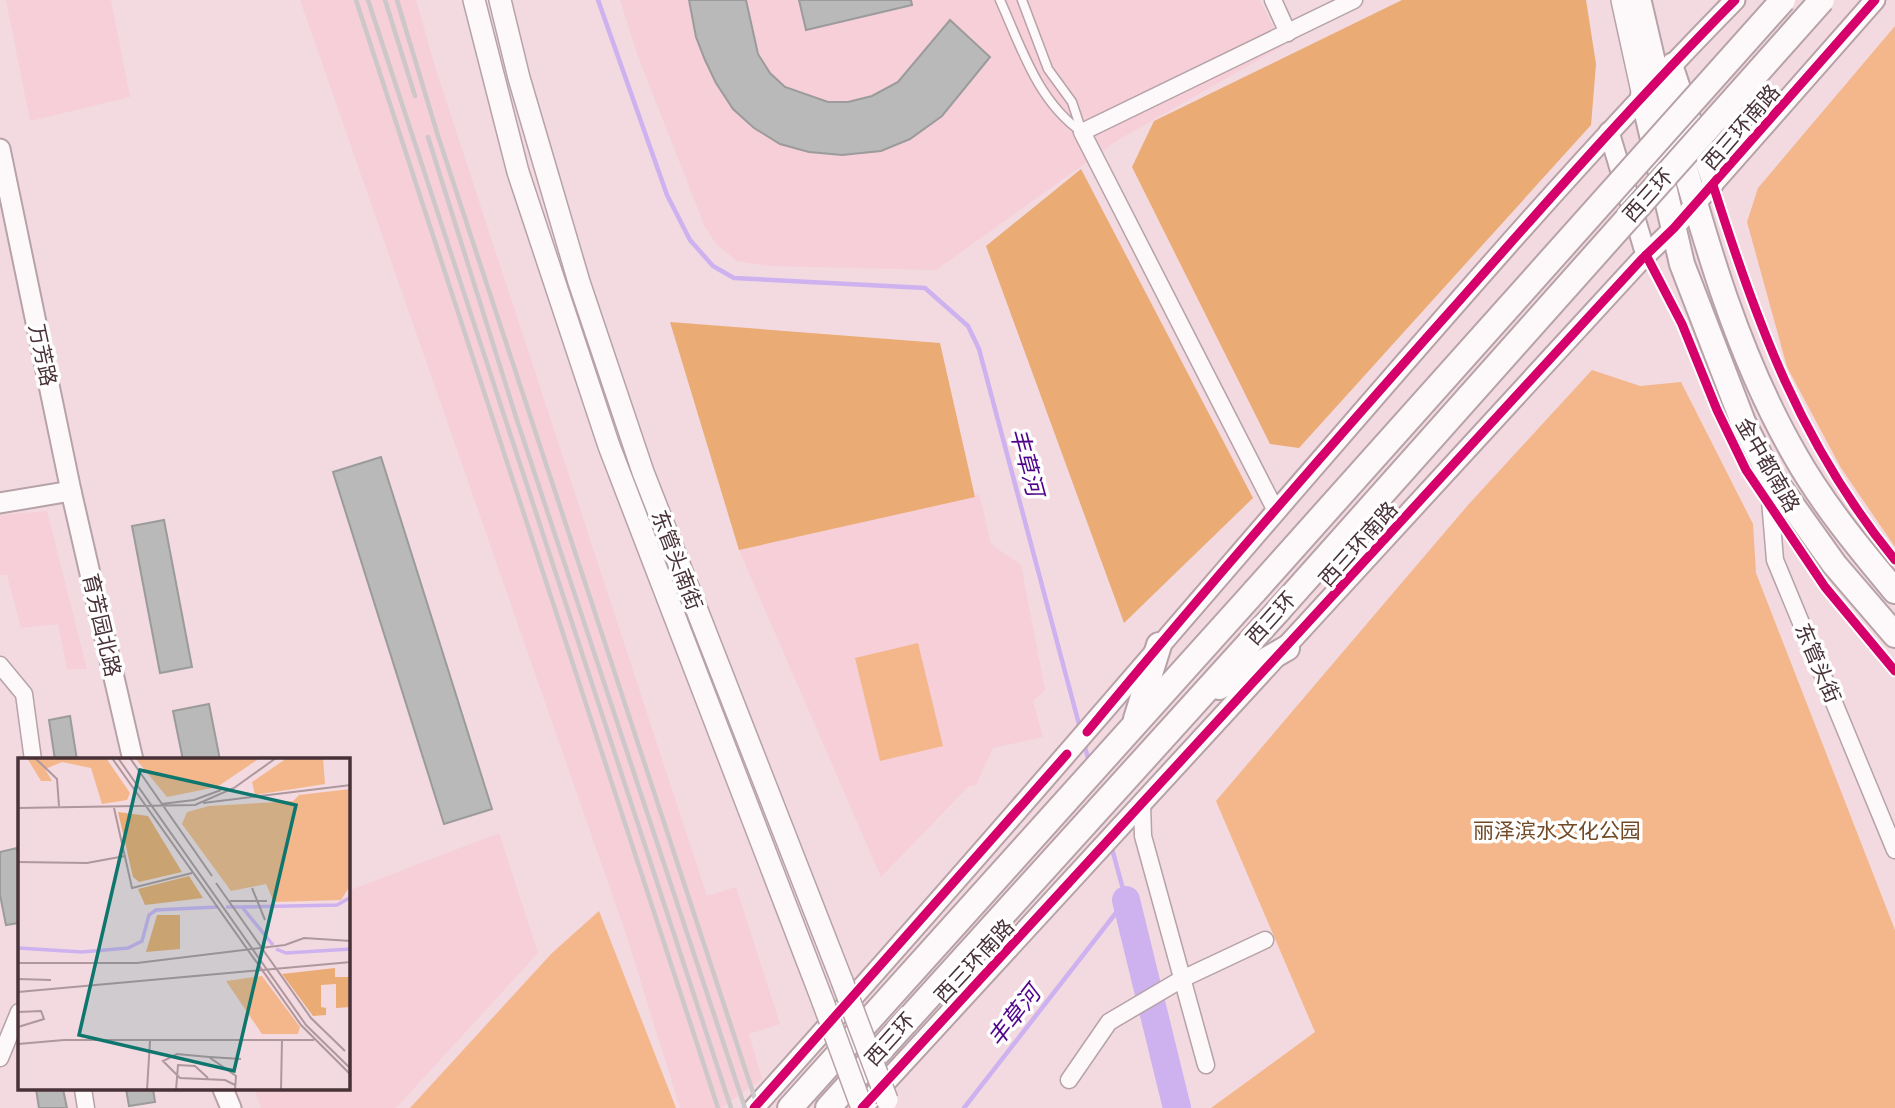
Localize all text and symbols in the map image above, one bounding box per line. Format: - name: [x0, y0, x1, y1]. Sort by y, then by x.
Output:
- street label: 西三环南路: [1697, 79, 1785, 175]
- street label: 西三环: [1618, 163, 1678, 227]
- street label: 万芳路: [24, 322, 62, 388]
- street label: 金中都南路: [1731, 413, 1805, 517]
- water label: 丰草河: [1005, 425, 1050, 503]
- street label: 西三环南路: [1314, 497, 1402, 591]
- street label: 东管头南街: [647, 507, 707, 613]
- street label: 育芳园北路: [78, 571, 126, 679]
- street label: 西三环: [1241, 586, 1301, 650]
- street label: 东管头街: [1790, 619, 1846, 707]
- inset map: [18, 758, 350, 1090]
- park label: 丽泽滨水文化公园: [1473, 818, 1641, 843]
- street label: 西三环南路: [929, 914, 1019, 1008]
- water label: 丰草河: [982, 977, 1049, 1052]
- street label: 西三环: [860, 1007, 920, 1071]

